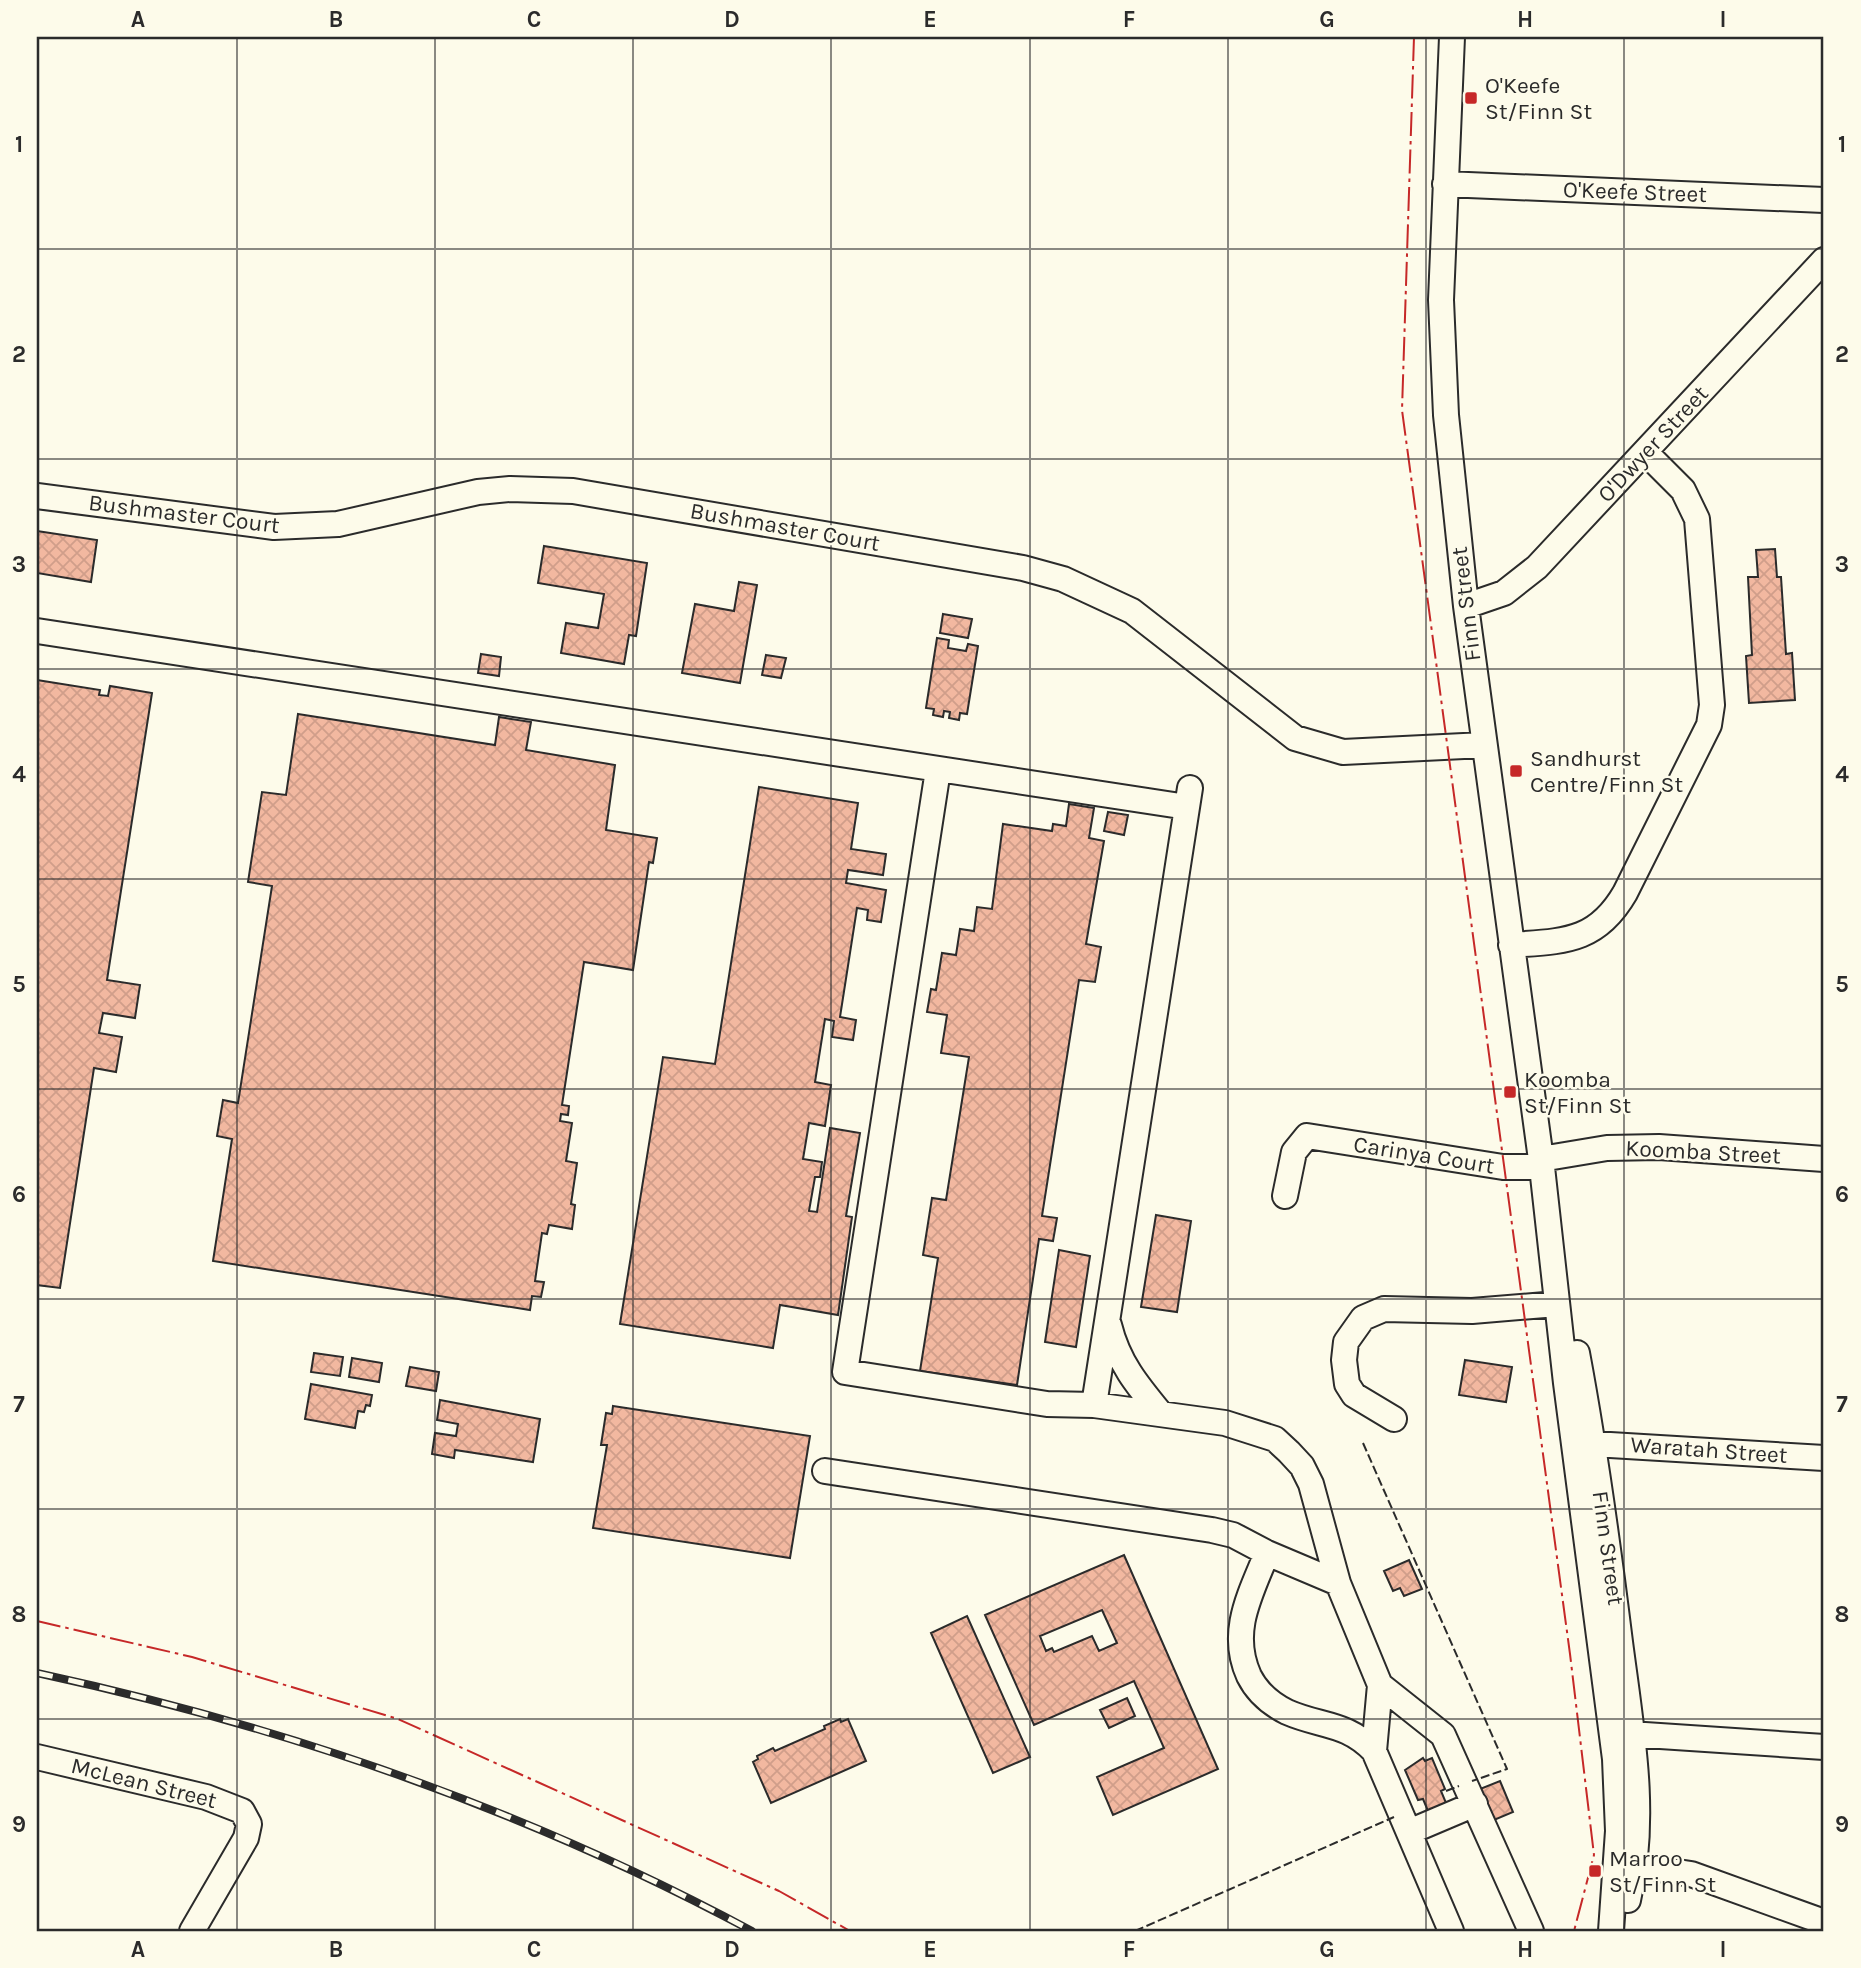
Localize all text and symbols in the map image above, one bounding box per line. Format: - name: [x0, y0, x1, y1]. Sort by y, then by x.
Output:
- text: A: [131, 6, 145, 33]
- text: B: [329, 6, 343, 33]
- text: C: [527, 6, 541, 33]
- text: D: [724, 6, 740, 33]
- text: E: [923, 6, 937, 33]
- text: F: [1123, 6, 1135, 33]
- text: G: [1319, 6, 1335, 33]
- text: H: [1517, 6, 1533, 33]
- text: I: [1719, 6, 1727, 33]
- place label: O'Keefe St/Finn St: [1485, 72, 1593, 125]
- marker: O'Keefe St/Finn St: [1463, 90, 1479, 106]
- text: 1: [15, 131, 23, 158]
- text: 1: [1838, 131, 1846, 158]
- street label: O'Keefe Street: [1563, 176, 1708, 208]
- text: 2: [12, 341, 26, 368]
- text: 2: [1835, 341, 1849, 368]
- street label: O'Dwyer Street: [1592, 380, 1714, 508]
- street label: Bushmaster Court: [87, 489, 281, 539]
- street label: Bushmaster Court: [688, 497, 882, 557]
- street label: Finn Street: [1446, 545, 1486, 663]
- text: 3: [12, 551, 26, 578]
- text: 3: [1835, 551, 1849, 578]
- place label: Sandhurst Centre/Finn St: [1530, 745, 1684, 798]
- text: 4: [12, 761, 26, 788]
- text: 4: [1835, 761, 1849, 788]
- marker: Sandhurst Centre/Finn St: [1508, 763, 1524, 779]
- text: 5: [12, 971, 26, 998]
- text: 5: [1835, 971, 1849, 998]
- place label: Koomba St/Finn St: [1524, 1066, 1632, 1119]
- marker: Koomba St/Finn St: [1502, 1084, 1518, 1100]
- street label: Carinya Court: [1352, 1131, 1497, 1180]
- street label: Koomba Street: [1625, 1134, 1782, 1170]
- text: 6: [12, 1181, 26, 1208]
- text: 6: [1835, 1181, 1849, 1208]
- text: 7: [13, 1391, 25, 1418]
- text: 7: [1836, 1391, 1848, 1418]
- street label: Waratah Street: [1630, 1431, 1789, 1469]
- street label: Finn Street: [1587, 1489, 1629, 1607]
- text: 8: [12, 1601, 26, 1628]
- text: 8: [1835, 1601, 1849, 1628]
- street label: McLean Street: [68, 1752, 220, 1814]
- text: 9: [12, 1811, 26, 1838]
- text: 9: [1835, 1811, 1849, 1838]
- place label: Marroo St/Finn St: [1609, 1845, 1717, 1898]
- marker: Marroo St/Finn St: [1587, 1863, 1603, 1879]
- text: A: [131, 1936, 145, 1963]
- text: B: [329, 1936, 343, 1963]
- text: C: [527, 1936, 541, 1963]
- text: D: [724, 1936, 740, 1963]
- text: E: [923, 1936, 937, 1963]
- text: F: [1123, 1936, 1135, 1963]
- text: G: [1319, 1936, 1335, 1963]
- text: H: [1517, 1936, 1533, 1963]
- text: I: [1719, 1936, 1727, 1963]

